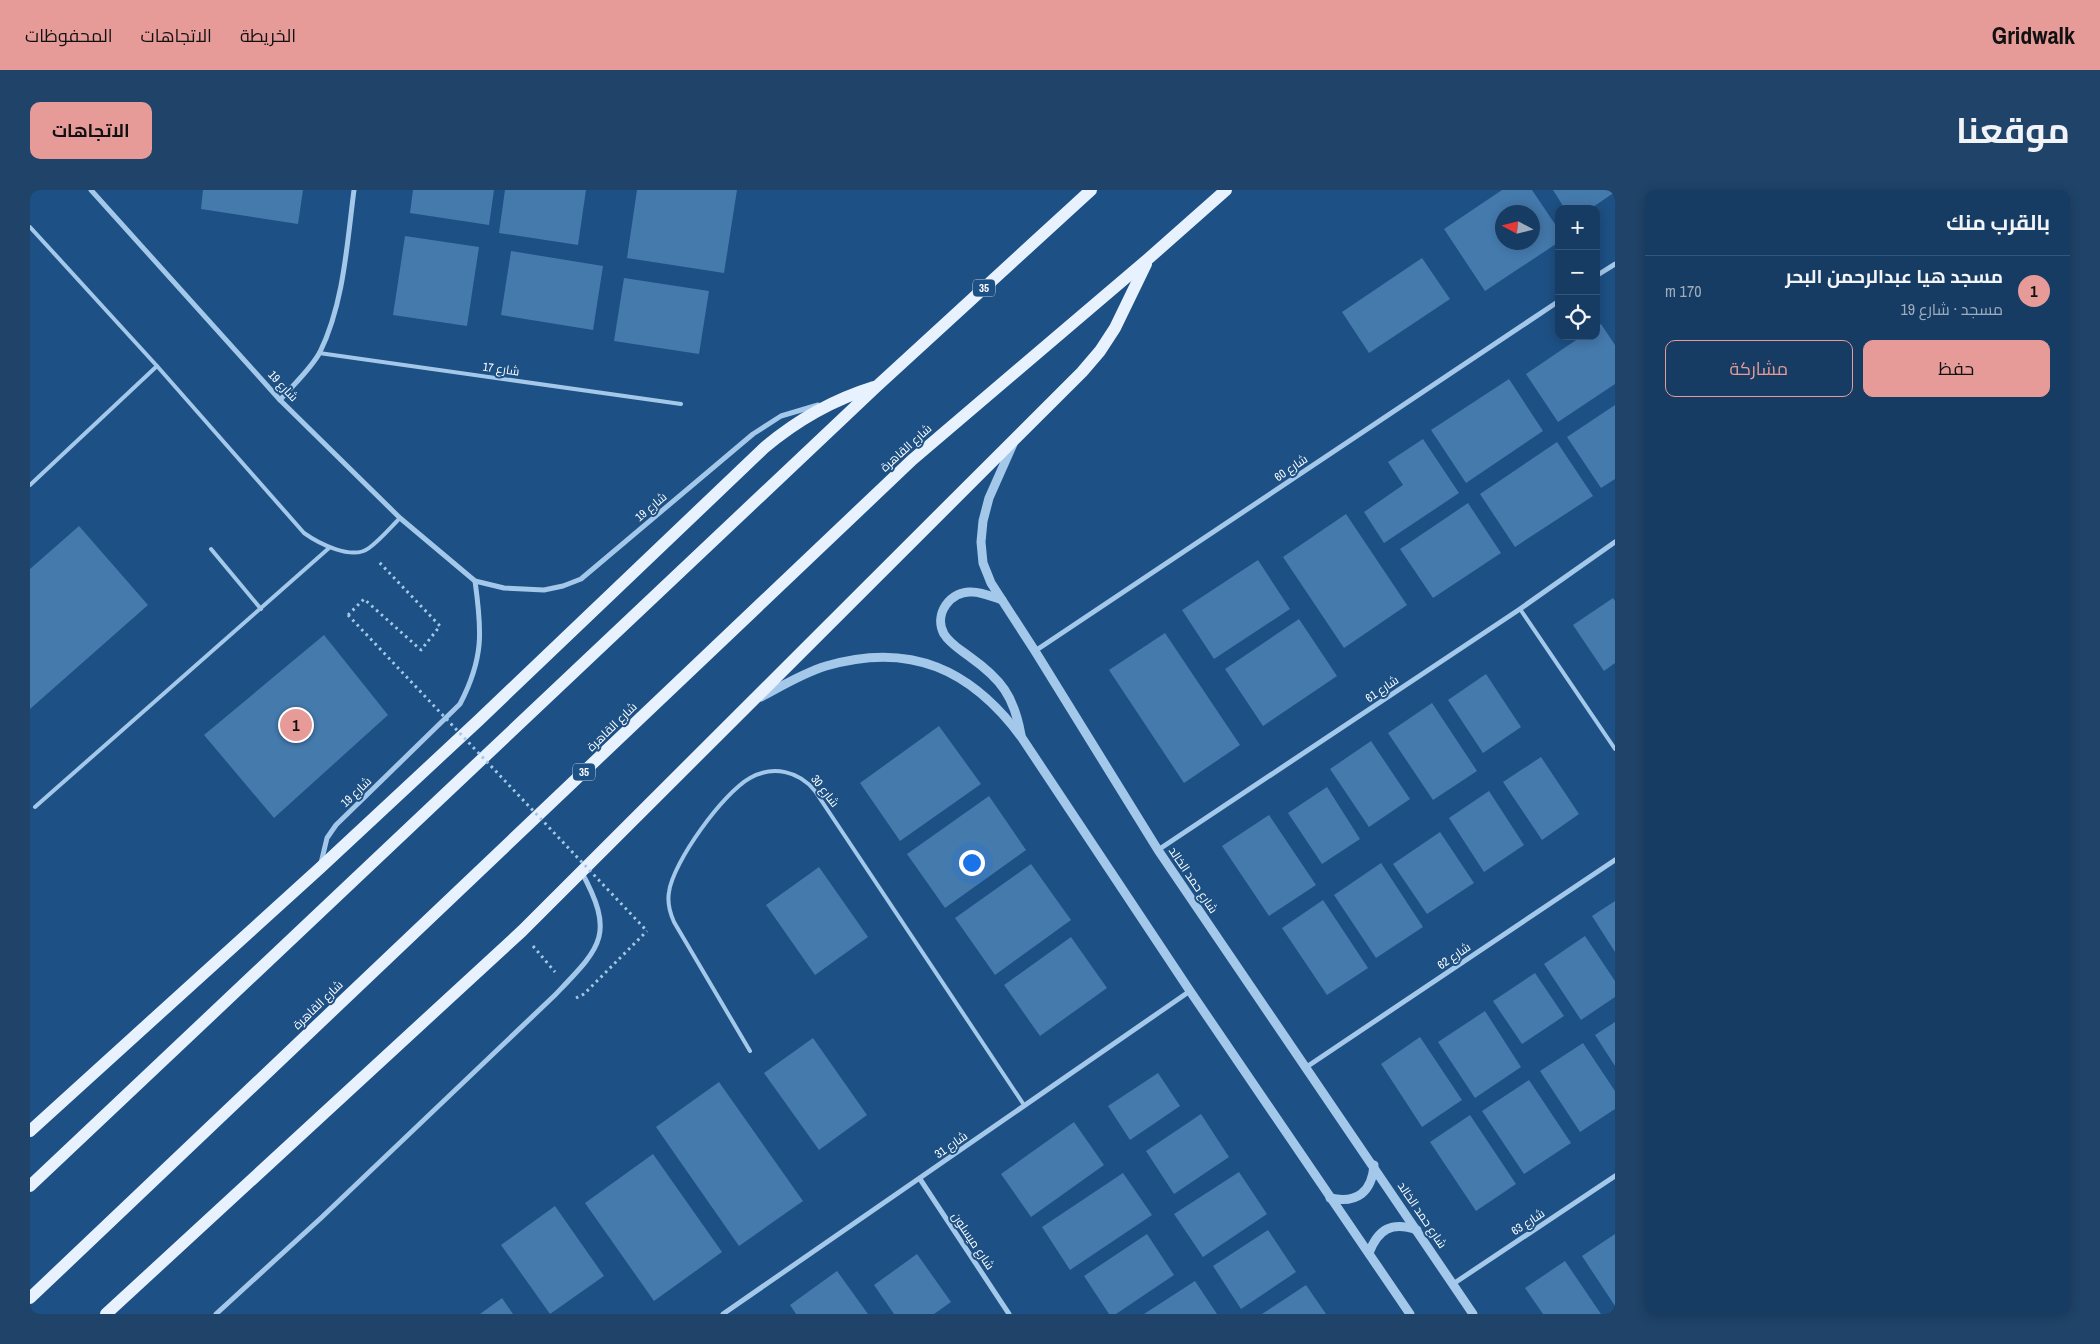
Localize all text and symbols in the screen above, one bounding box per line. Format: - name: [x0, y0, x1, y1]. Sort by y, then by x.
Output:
- text: Gridwalk: [1992, 19, 2075, 51]
- text: المحفوظات: [25, 23, 113, 48]
- text: الاتجاهات: [141, 23, 212, 48]
- text: الخريطة: [240, 23, 296, 48]
- button: الاتجاهات: [30, 102, 152, 159]
- text: موقعنا: [1956, 107, 2070, 154]
- north arrow: [1495, 205, 1540, 250]
- map controls: [1555, 205, 1600, 340]
- button: +: [1555, 205, 1600, 250]
- text: بالقرب منك: [1946, 208, 2050, 237]
- button: −: [1555, 250, 1600, 295]
- text: مسجد هيا عبدالرحمن البحر: [1785, 263, 2003, 289]
- road number: 35: [973, 280, 995, 296]
- text: 170 m: [1665, 280, 1701, 302]
- text: 1: [2030, 280, 2038, 302]
- button: locate: [1555, 295, 1600, 340]
- text: مسجد · شارع 19: [1901, 298, 2003, 320]
- button: مشاركة: [1665, 340, 1853, 397]
- button: حفظ: [1863, 340, 2050, 397]
- street label: شارع 17: [482, 359, 520, 380]
- street label: شارع 19: [265, 367, 301, 405]
- street label: شارع القاهرة: [877, 421, 935, 475]
- street label: شارع 60: [1271, 451, 1311, 485]
- street label: شارع 19: [632, 489, 670, 525]
- street label: شارع 61: [1362, 672, 1402, 706]
- street label: شارع القاهرة: [583, 699, 641, 755]
- pin: 1: [280, 706, 312, 744]
- road number: 35: [573, 764, 595, 780]
- street label: شارع 30: [807, 772, 843, 811]
- street label: شارع 19: [337, 773, 375, 811]
- street label: شارع حمد الخالد: [1165, 844, 1221, 916]
- your location: [959, 850, 985, 876]
- street label: شارع 62: [1434, 939, 1474, 973]
- street label: شارع القاهرة: [289, 977, 347, 1033]
- street label: شارع 31: [931, 1128, 971, 1162]
- street label: شارع حمد الخالد: [1394, 1179, 1450, 1251]
- street label: شارع 63: [1508, 1205, 1548, 1239]
- street label: شارع ميسلون: [948, 1209, 998, 1273]

